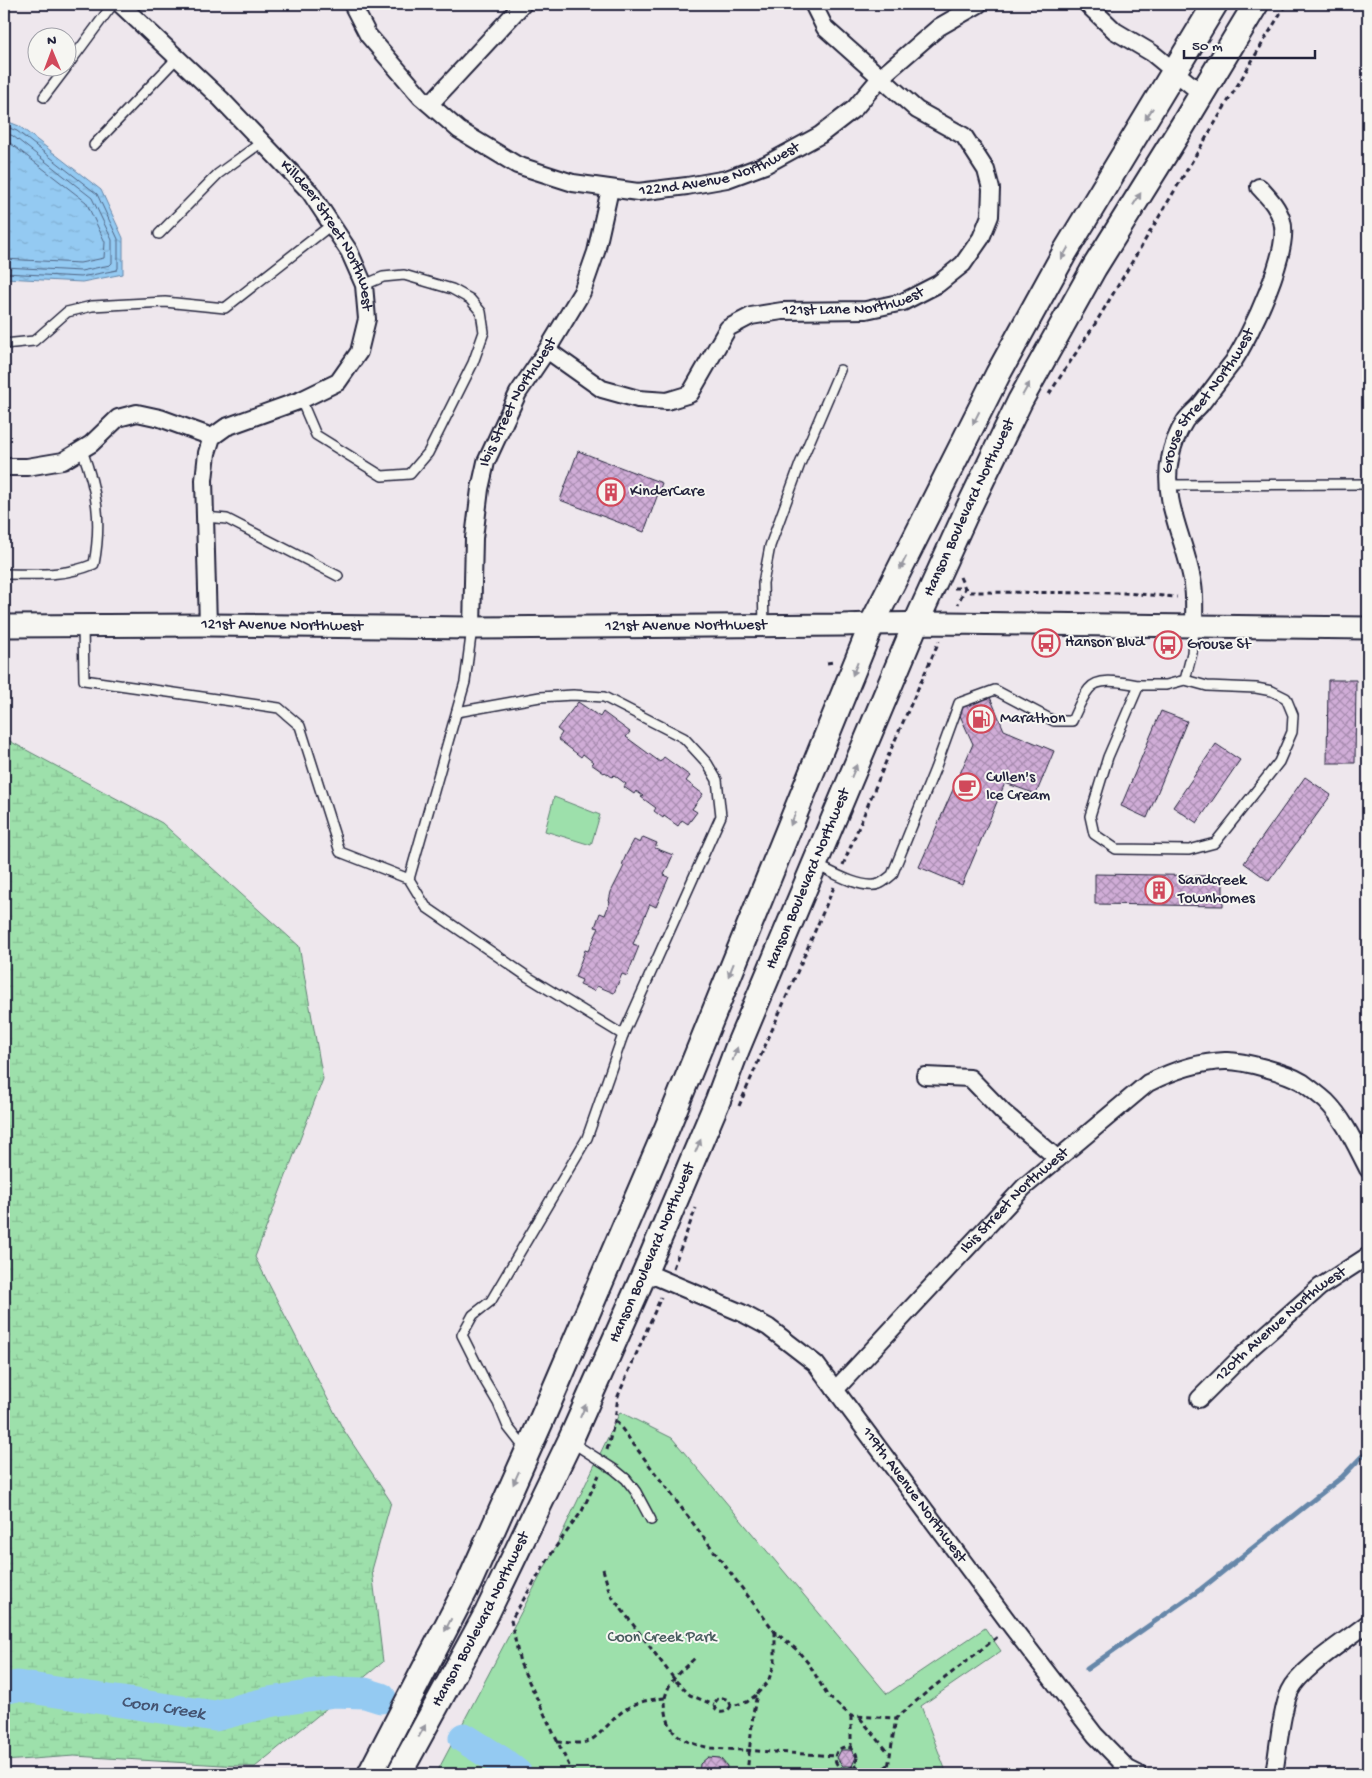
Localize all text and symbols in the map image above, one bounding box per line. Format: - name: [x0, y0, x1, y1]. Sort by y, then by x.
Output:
- north arrow: [28, 28, 78, 78]
- scale bar: [1184, 28, 1316, 60]
- text: N: [47, 33, 57, 50]
- text: 50 m: [1192, 38, 1223, 56]
- one-way arrow: [1144, 108, 1154, 121]
- street label: 122nd Avenue Northwest: [637, 138, 804, 201]
- street label: Killdeer Street Northwest: [275, 156, 376, 313]
- one-way arrow: [1132, 192, 1141, 206]
- one-way arrow: [1061, 246, 1069, 261]
- street label: 121st Lane Northwest: [781, 282, 929, 321]
- street label: Grouse Street Northwest: [1159, 324, 1260, 474]
- street label: Ibis Street Northwest: [476, 333, 562, 468]
- one-way arrow: [1022, 382, 1030, 397]
- one-way arrow: [972, 411, 980, 425]
- street label: Hanson Boulevard Northwest: [920, 414, 1020, 600]
- building icon: KinderCare: [596, 477, 626, 507]
- place label: KinderCare: [630, 483, 705, 502]
- one-way arrow: [899, 556, 907, 570]
- street label: 121st Avenue Northwest: [200, 615, 364, 636]
- street label: 121st Avenue Northwest: [604, 616, 768, 636]
- bus stop icon: Hanson Blvd: [1031, 628, 1061, 658]
- bus stop icon: Grouse St: [1153, 630, 1183, 660]
- place label: Hanson Blvd: [1065, 634, 1146, 653]
- place label: Grouse St: [1187, 636, 1252, 655]
- one-way arrow: [850, 662, 858, 676]
- fuel station icon: Marathon: [966, 704, 996, 734]
- place label: Marathon: [1000, 710, 1066, 729]
- one-way arrow: [851, 764, 859, 778]
- place label: Cullen's Ice Cream: [986, 769, 1051, 806]
- cafe icon: Cullen's Ice Cream: [952, 772, 982, 802]
- street label: Hanson Boulevard Northwest: [762, 784, 855, 972]
- one-way arrow: [788, 812, 796, 826]
- place label: Sandcreek Townhomes: [1177, 872, 1256, 909]
- building icon: Sandcreek Townhomes: [1144, 875, 1174, 905]
- one-way arrow: [727, 963, 735, 977]
- one-way arrow: [731, 1047, 739, 1062]
- one-way arrow: [695, 1139, 703, 1153]
- street label: Ibis Street Northwest: [957, 1143, 1074, 1258]
- street label: Hanson Boulevard Northwest: [605, 1158, 700, 1346]
- street label: 120th Avenue Northwest: [1211, 1262, 1351, 1387]
- one-way arrow: [580, 1404, 588, 1418]
- street label: 119th Avenue Northwest: [856, 1423, 971, 1568]
- one-way arrow: [511, 1471, 519, 1485]
- street label: Hanson Boulevard Northwest: [428, 1528, 535, 1710]
- one-way arrow: [444, 1618, 452, 1632]
- park label: Coon Creek Park: [608, 1629, 718, 1648]
- water label: Coon Creek: [120, 1691, 208, 1725]
- one-way arrow: [418, 1724, 426, 1739]

